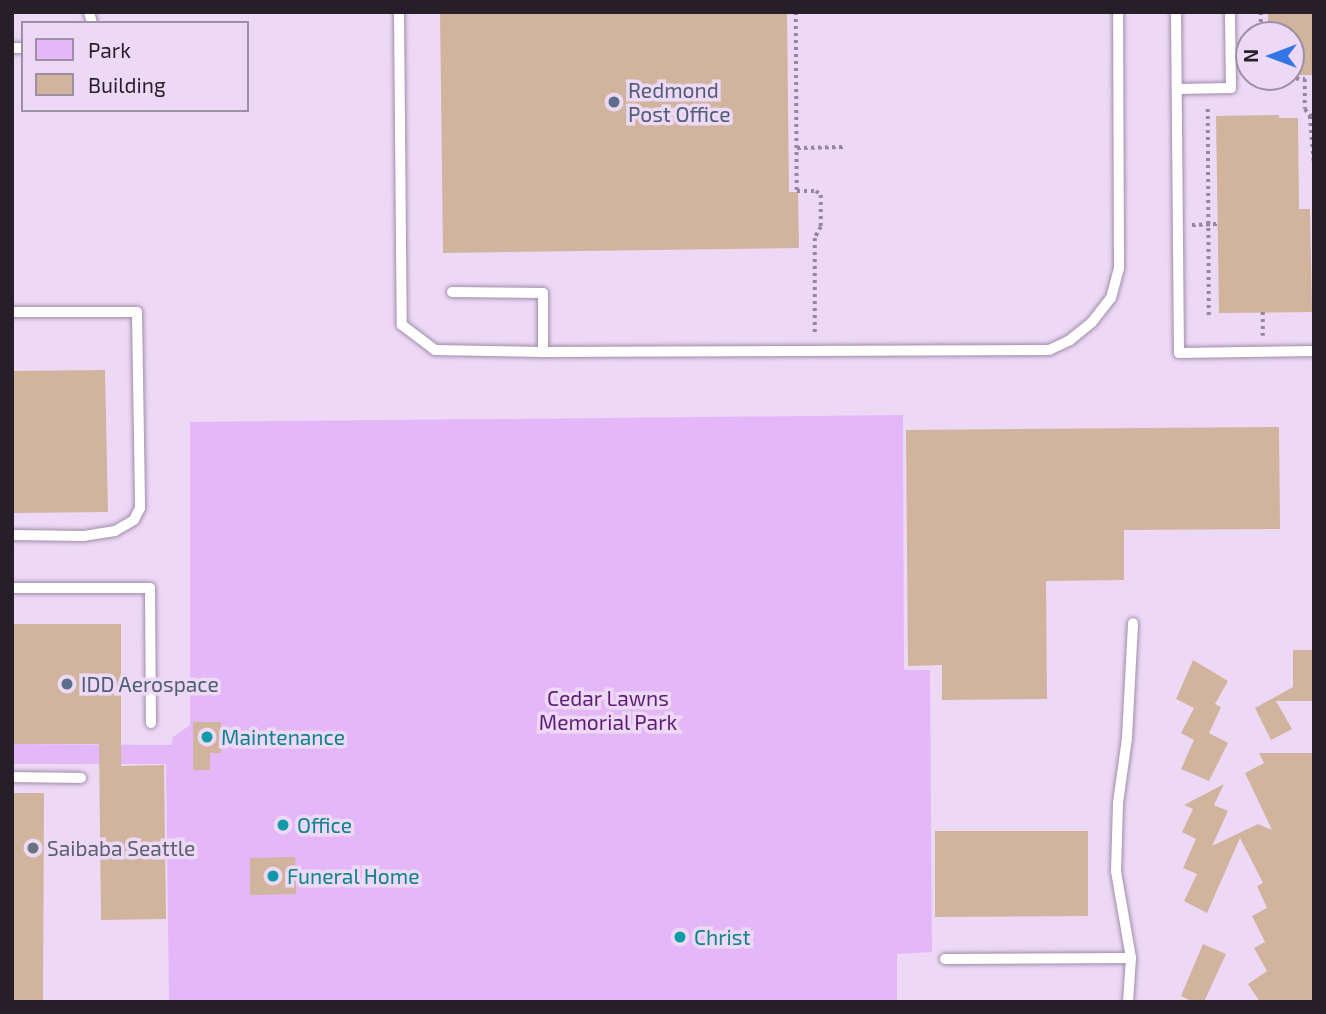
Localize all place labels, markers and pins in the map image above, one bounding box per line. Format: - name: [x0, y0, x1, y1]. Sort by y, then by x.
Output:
- place label: Redmond Post Office: [628, 77, 730, 127]
- marker: Redmond Post Office: [606, 94, 622, 110]
- place label: IDD Aerospace: [81, 671, 219, 697]
- marker: IDD Aerospace: [59, 676, 75, 692]
- place label: Maintenance: [221, 724, 345, 750]
- marker: Maintenance: [199, 729, 215, 745]
- place label: Office: [297, 812, 352, 838]
- marker: Office: [275, 817, 291, 833]
- place label: Saibaba Seattle: [47, 835, 195, 861]
- marker: Saibaba Seattle: [25, 840, 41, 856]
- place label: Funeral Home: [287, 863, 420, 889]
- marker: Funeral Home: [265, 868, 281, 884]
- place label: Christ: [694, 924, 750, 950]
- marker: Christ: [672, 929, 688, 945]

